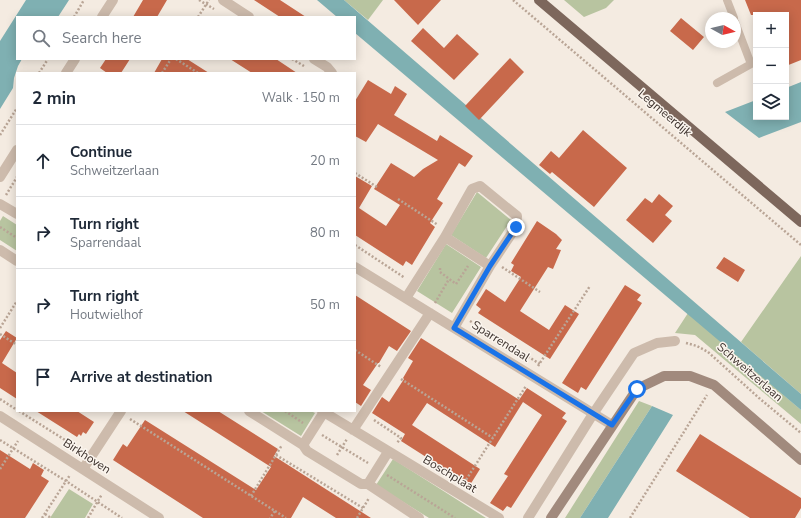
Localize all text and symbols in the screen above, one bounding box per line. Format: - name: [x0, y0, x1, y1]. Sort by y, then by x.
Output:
- north arrow: [705, 12, 741, 48]
- map controls: [753, 12, 789, 120]
- button: +: [753, 12, 789, 48]
- search box: [16, 16, 356, 60]
- icon: search: [30, 27, 52, 49]
- text: Search here: [62, 28, 142, 48]
- button: −: [753, 48, 789, 84]
- button: layers: [753, 84, 789, 120]
- street label: Legmeerdijk: [635, 86, 696, 141]
- text: 2 min: [32, 87, 76, 110]
- text: Walk · 150 m: [262, 89, 340, 107]
- text: Continue: [70, 142, 132, 162]
- icon: ahead: [32, 150, 54, 172]
- text: 20 m: [310, 152, 340, 170]
- text: Schweitzerlaan: [70, 162, 159, 180]
- text: Turn right: [70, 214, 139, 234]
- route end: [507, 218, 525, 236]
- icon: right: [32, 222, 54, 244]
- text: 80 m: [310, 224, 340, 242]
- text: Sparrendaal: [70, 234, 141, 252]
- text: Turn right: [70, 286, 139, 306]
- icon: right: [32, 294, 54, 316]
- text: 50 m: [310, 296, 340, 314]
- text: Houtwielhof: [70, 306, 143, 324]
- street label: Sparrendaal: [469, 317, 533, 365]
- street label: Schweitzerlaan: [714, 339, 786, 405]
- icon: arrive: [32, 366, 54, 388]
- text: Arrive at destination: [70, 367, 213, 387]
- route start: [628, 380, 646, 398]
- street label: Birkhoven: [60, 435, 114, 477]
- street label: Boschplaat: [420, 452, 481, 497]

